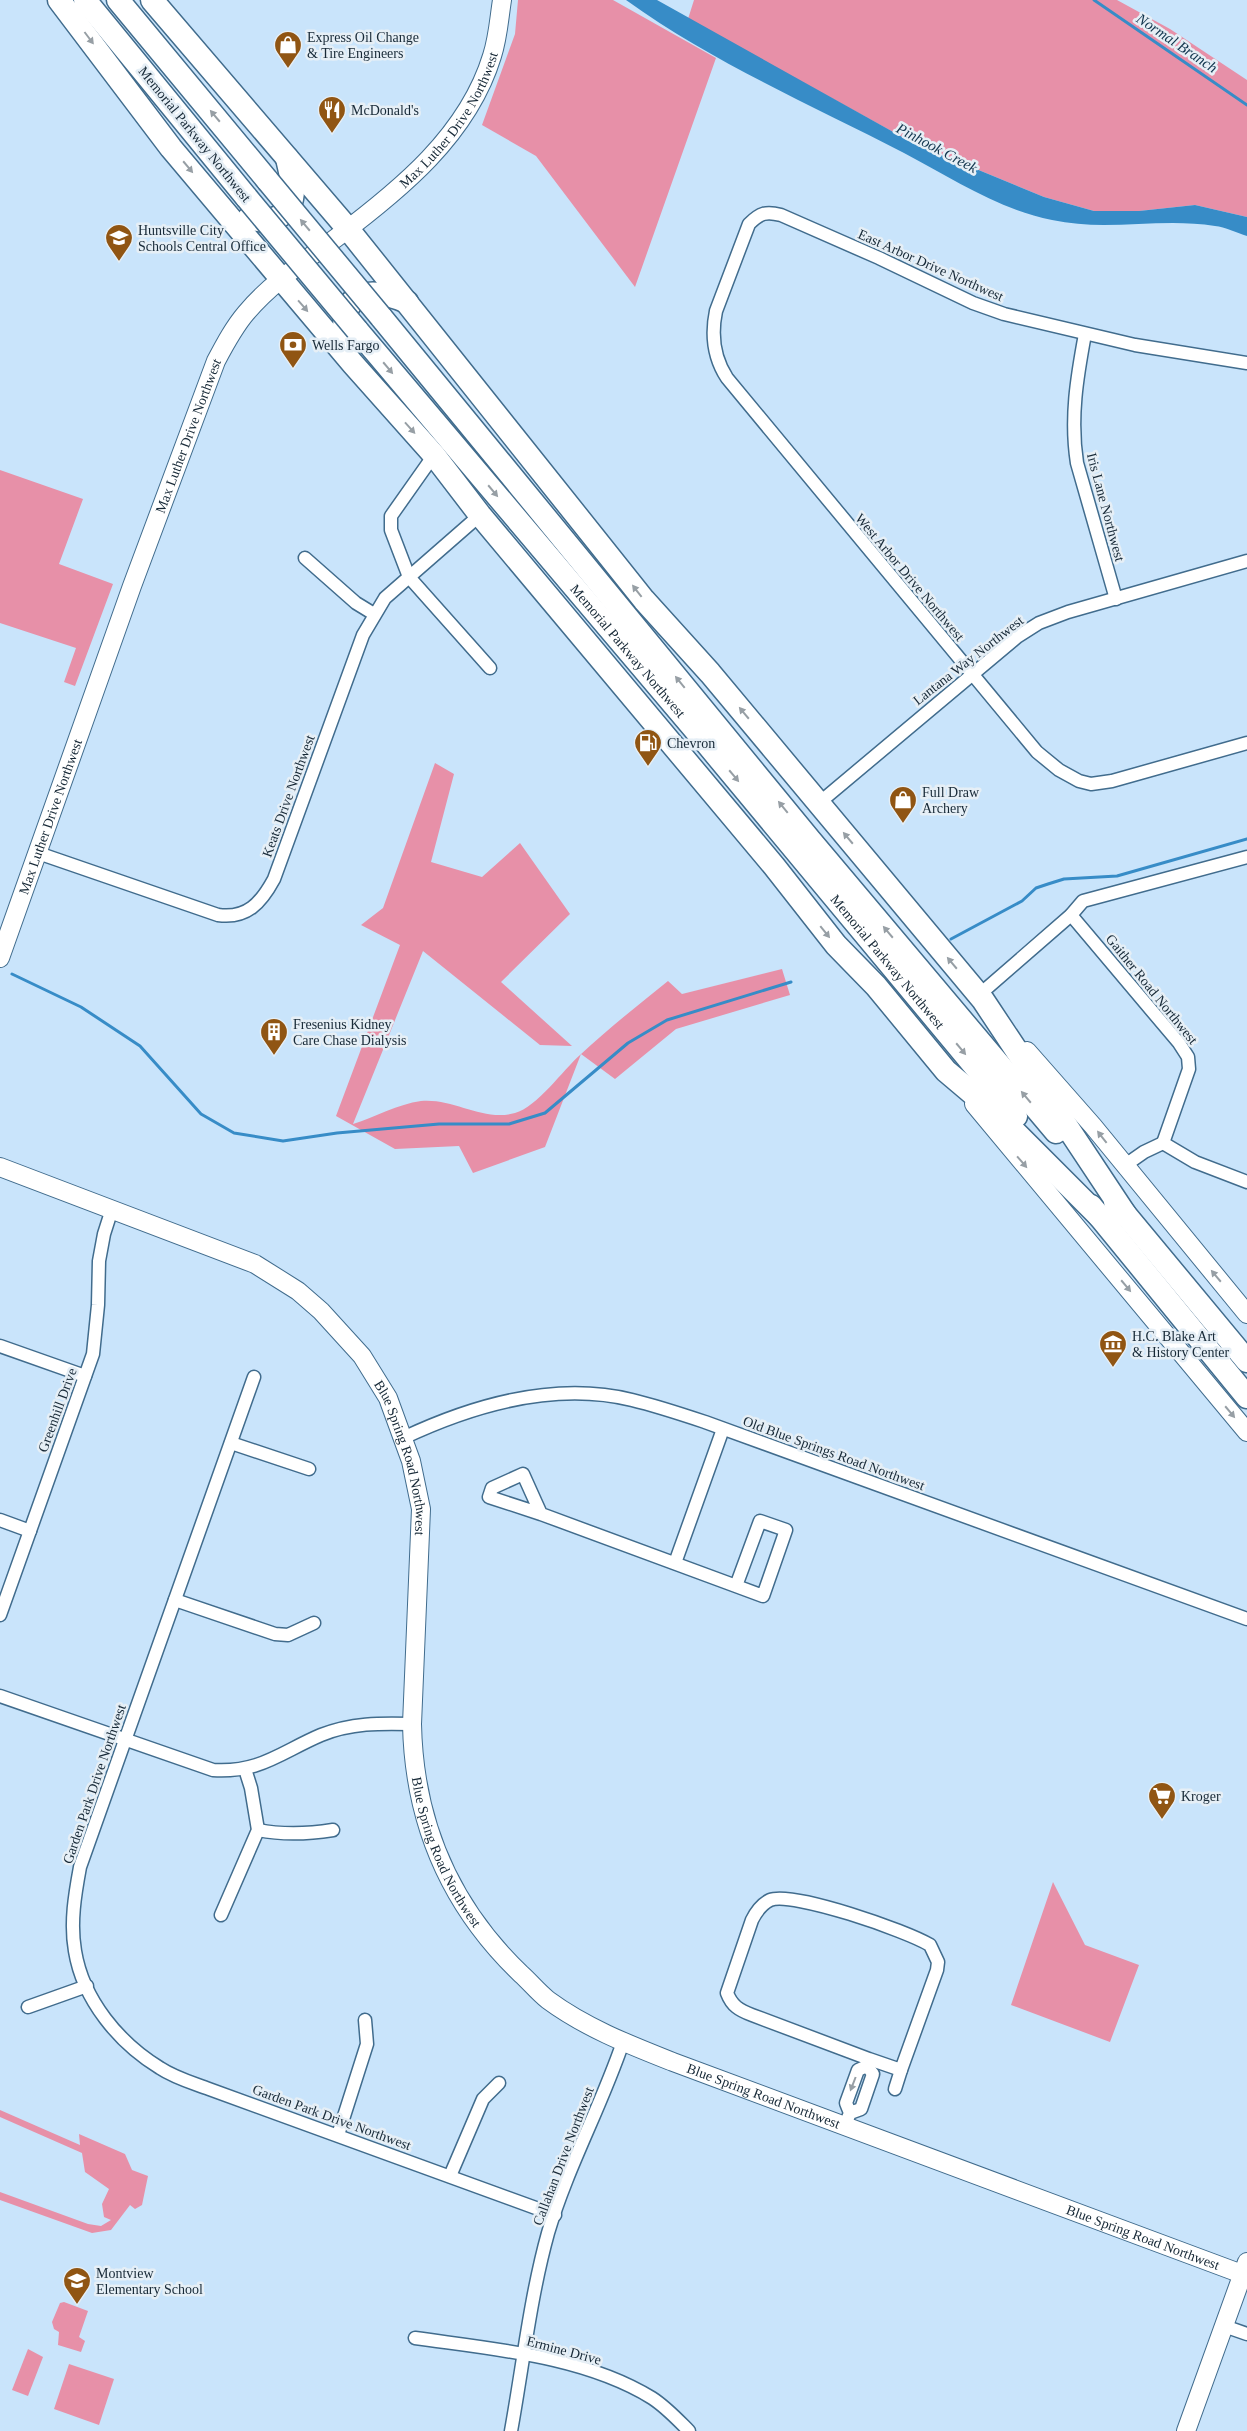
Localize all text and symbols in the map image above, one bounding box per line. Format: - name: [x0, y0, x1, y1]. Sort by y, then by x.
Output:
- water label: Normal Branch: [1133, 10, 1220, 76]
- shop icon: Express Oil Change & Tire Engineers: [273, 30, 303, 69]
- place label: Express Oil Change & Tire Engineers: [307, 30, 419, 61]
- one-way arrow: [84, 31, 95, 44]
- street label: Max Luther Drive Northwest: [397, 50, 501, 191]
- street label: Memorial Parkway Northwest: [135, 64, 254, 205]
- restaurant icon: McDonald's: [317, 95, 347, 134]
- place label: McDonald's: [351, 103, 419, 118]
- one-way arrow: [209, 110, 220, 123]
- water label: Pinhook Creek: [893, 120, 980, 176]
- one-way arrow: [182, 161, 193, 174]
- one-way arrow: [300, 219, 311, 232]
- school or university icon: Huntsville City Schools Central Office: [104, 223, 134, 262]
- place label: Huntsville City Schools Central Office: [138, 223, 266, 254]
- street label: East Arbor Drive Northwest: [856, 227, 1006, 304]
- one-way arrow: [297, 299, 308, 312]
- bank icon: Wells Fargo: [278, 330, 308, 369]
- place label: Wells Fargo: [312, 338, 379, 353]
- street label: Max Luther Drive Northwest: [153, 356, 224, 515]
- one-way arrow: [383, 361, 394, 374]
- one-way arrow: [404, 421, 416, 433]
- street label: Iris Lane Northwest: [1084, 451, 1127, 563]
- one-way arrow: [488, 485, 499, 498]
- street label: West Arbor Drive Northwest: [852, 511, 967, 644]
- street label: Memorial Parkway Northwest: [567, 581, 688, 721]
- one-way arrow: [632, 585, 643, 598]
- street label: Lantana Way Northwest: [910, 613, 1026, 708]
- one-way arrow: [675, 675, 686, 688]
- one-way arrow: [738, 707, 749, 720]
- fuel station icon: Chevron: [633, 728, 663, 767]
- street label: Keats Drive Northwest: [259, 733, 318, 859]
- place label: Chevron: [667, 736, 715, 751]
- street label: Max Luther Drive Northwest: [16, 737, 85, 896]
- one-way arrow: [729, 769, 740, 782]
- shop icon: Full Draw Archery: [888, 785, 918, 824]
- place label: Full Draw Archery: [922, 785, 980, 816]
- one-way arrow: [778, 801, 789, 814]
- one-way arrow: [843, 832, 854, 845]
- street label: Memorial Parkway Northwest: [827, 892, 947, 1032]
- one-way arrow: [819, 925, 831, 937]
- one-way arrow: [882, 926, 893, 939]
- street label: Gaither Road Northwest: [1103, 931, 1201, 1047]
- one-way arrow: [947, 956, 958, 969]
- building icon: Fresenius Kidney Care Chase Dialysis: [259, 1017, 289, 1056]
- place label: Fresenius Kidney Care Chase Dialysis: [293, 1017, 407, 1048]
- one-way arrow: [955, 1043, 966, 1056]
- one-way arrow: [1020, 1091, 1032, 1103]
- one-way arrow: [1096, 1131, 1107, 1144]
- one-way arrow: [1016, 1156, 1027, 1169]
- one-way arrow: [1210, 1270, 1221, 1283]
- one-way arrow: [1121, 1280, 1132, 1293]
- museum icon: H.C. Blake Art & History Center: [1098, 1329, 1128, 1368]
- place label: H.C. Blake Art & History Center: [1132, 1329, 1230, 1360]
- street label: Greenhill Drive: [35, 1366, 80, 1454]
- street label: Blue Spring Road Northwest: [371, 1378, 428, 1536]
- one-way arrow: [1225, 1405, 1236, 1418]
- street label: Old Blue Springs Road Northwest: [741, 1414, 927, 1493]
- street label: Garden Park Drive Northwest: [60, 1702, 129, 1866]
- street label: Blue Spring Road Northwest: [409, 1776, 484, 1930]
- supermarket icon: Kroger: [1147, 1781, 1177, 1820]
- place label: Kroger: [1181, 1789, 1221, 1804]
- street label: Blue Spring Road Northwest: [685, 2061, 842, 2132]
- one-way arrow: [848, 2077, 856, 2092]
- street label: Garden Park Drive Northwest: [251, 2082, 413, 2153]
- street label: Callahan Drive Northwest: [530, 2085, 597, 2227]
- street label: Blue Spring Road Northwest: [1064, 2202, 1222, 2273]
- school or university icon: Montview Elementary School: [62, 2266, 92, 2305]
- place label: Montview Elementary School: [96, 2266, 203, 2297]
- street label: Ermine Drive: [525, 2333, 603, 2368]

